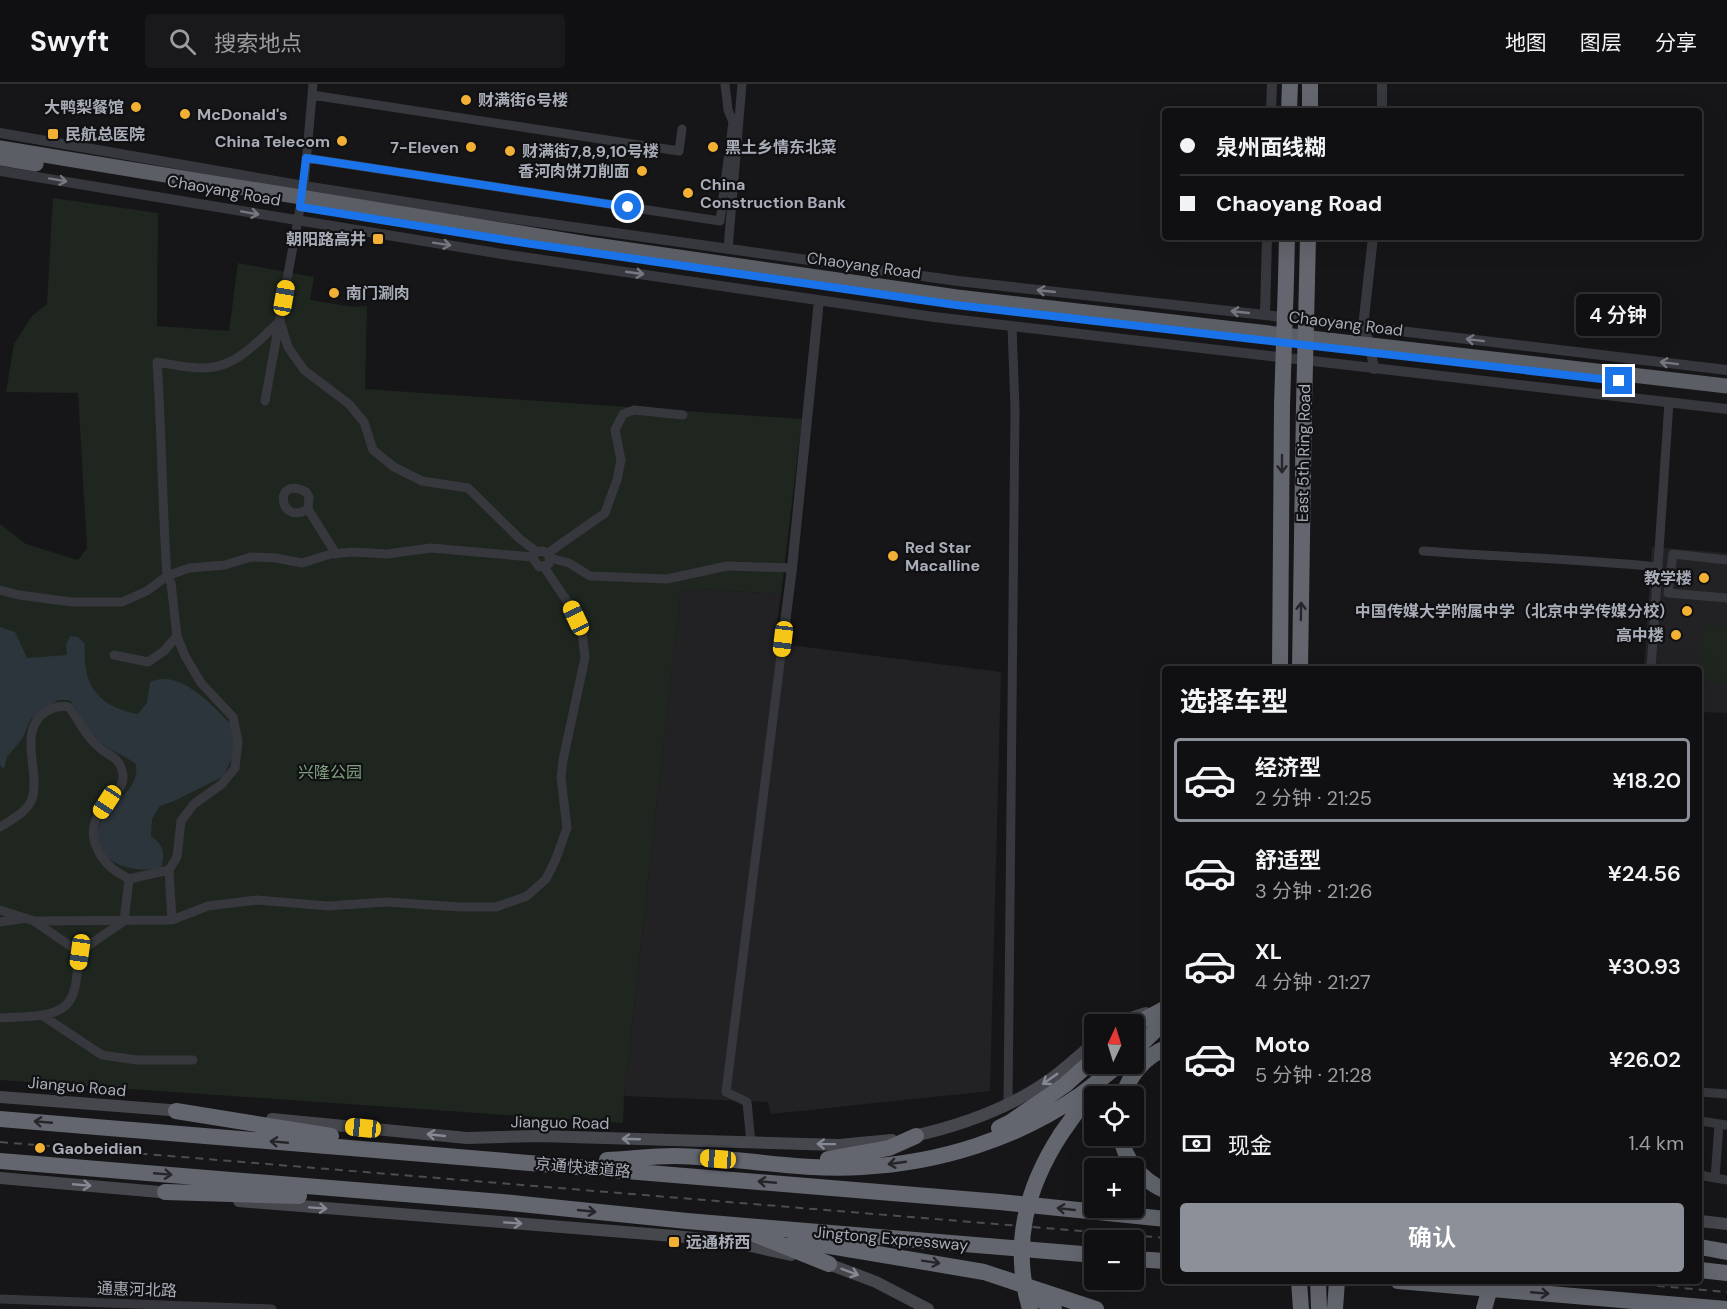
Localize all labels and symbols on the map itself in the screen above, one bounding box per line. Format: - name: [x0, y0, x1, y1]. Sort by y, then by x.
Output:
- place label: 财满街6号楼: [478, 90, 568, 111]
- marker: 财满街6号楼: [459, 93, 473, 107]
- place label: 大鸭梨餐馆: [44, 97, 124, 118]
- marker: 大鸭梨餐馆: [129, 100, 143, 114]
- place label: McDonald's: [197, 104, 288, 125]
- marker: McDonald's: [178, 107, 192, 121]
- place label: 民航总医院: [65, 124, 145, 145]
- marker: 民航总医院: [46, 127, 60, 141]
- place label: China Telecom: [215, 131, 330, 152]
- marker: China Telecom: [335, 134, 349, 148]
- place label: 7-Eleven: [390, 137, 459, 158]
- place label: 黑土乡情东北菜: [725, 137, 837, 158]
- marker: 7-Eleven: [464, 140, 478, 154]
- marker: 黑土乡情东北菜: [706, 140, 720, 154]
- place label: 财满街7,8,9,10号楼: [522, 141, 659, 162]
- marker: 财满街7,8,9,10号楼: [503, 144, 517, 158]
- place label: 香河肉饼刀削面: [518, 161, 630, 182]
- marker: 香河肉饼刀削面: [635, 164, 649, 178]
- street label: Chaoyang Road: [165, 170, 282, 211]
- place label: China Construction Bank: [700, 174, 847, 213]
- one-way arrow: [47, 175, 67, 186]
- marker: China Construction Bank: [681, 186, 695, 200]
- route start: [614, 193, 641, 220]
- one-way arrow: [240, 207, 259, 218]
- place label: 朝阳路高井: [286, 229, 366, 250]
- marker: 朝阳路高井: [371, 232, 385, 246]
- one-way arrow: [432, 239, 452, 250]
- street label: Chaoyang Road: [806, 247, 922, 284]
- one-way arrow: [625, 268, 645, 279]
- car: [272, 279, 296, 317]
- place label: 南门涮肉: [346, 283, 410, 304]
- one-way arrow: [1037, 285, 1057, 296]
- marker: 南门涮肉: [327, 286, 341, 300]
- callout: 4 分钟: [1577, 294, 1661, 336]
- one-way arrow: [1231, 306, 1250, 317]
- street label: Chaoyang Road: [1288, 306, 1404, 341]
- one-way arrow: [1466, 334, 1486, 345]
- one-way arrow: [1659, 358, 1679, 369]
- route end: [1605, 367, 1632, 394]
- street label: East 5th Ring Road: [1292, 384, 1315, 522]
- one-way arrow: [1276, 453, 1288, 473]
- place label: Red Star Macalline: [905, 537, 980, 576]
- marker: Red Star Macalline: [886, 549, 900, 563]
- place label: 教学楼: [1644, 568, 1692, 589]
- marker: 教学楼: [1697, 571, 1711, 585]
- car: [560, 598, 592, 638]
- one-way arrow: [1295, 601, 1306, 621]
- place label: 中国传媒大学附属中学（北京中学传媒分校）: [1355, 601, 1675, 622]
- marker: 中国传媒大学附属中学（北京中学传媒分校）: [1680, 604, 1694, 618]
- car: [772, 620, 794, 658]
- place label: 高中楼: [1616, 625, 1664, 646]
- marker: 高中楼: [1669, 628, 1683, 642]
- park label: 兴隆公园: [298, 762, 362, 783]
- car: [90, 782, 124, 822]
- car: [69, 933, 91, 971]
- north arrow: [1084, 1014, 1144, 1074]
- street label: Jianguo Road: [27, 1072, 127, 1101]
- one-way arrow: [1042, 1073, 1058, 1085]
- street label: Jianguo Road: [510, 1111, 610, 1134]
- one-way arrow: [33, 1116, 53, 1127]
- car: [344, 1117, 382, 1139]
- one-way arrow: [427, 1129, 447, 1140]
- one-way arrow: [621, 1134, 641, 1145]
- one-way arrow: [269, 1136, 289, 1147]
- place label: Gaobeidian: [52, 1138, 142, 1159]
- one-way arrow: [816, 1138, 836, 1150]
- marker: Gaobeidian: [33, 1141, 47, 1155]
- car: [699, 1149, 737, 1169]
- street label: 京通快速道路: [534, 1153, 632, 1182]
- one-way arrow: [888, 1158, 908, 1169]
- one-way arrow: [152, 1169, 172, 1180]
- one-way arrow: [757, 1176, 777, 1187]
- one-way arrow: [72, 1180, 92, 1191]
- one-way arrow: [308, 1203, 328, 1214]
- one-way arrow: [1056, 1203, 1076, 1214]
- one-way arrow: [577, 1206, 597, 1217]
- one-way arrow: [502, 1218, 522, 1229]
- street label: Jingtong Expressway: [813, 1221, 969, 1256]
- place label: 远通桥西: [686, 1232, 750, 1253]
- marker: 远通桥西: [667, 1235, 681, 1249]
- one-way arrow: [921, 1256, 940, 1267]
- one-way arrow: [840, 1267, 859, 1278]
- street label: 通惠河北路: [97, 1278, 177, 1301]
- one-way arrow: [1529, 1288, 1549, 1299]

